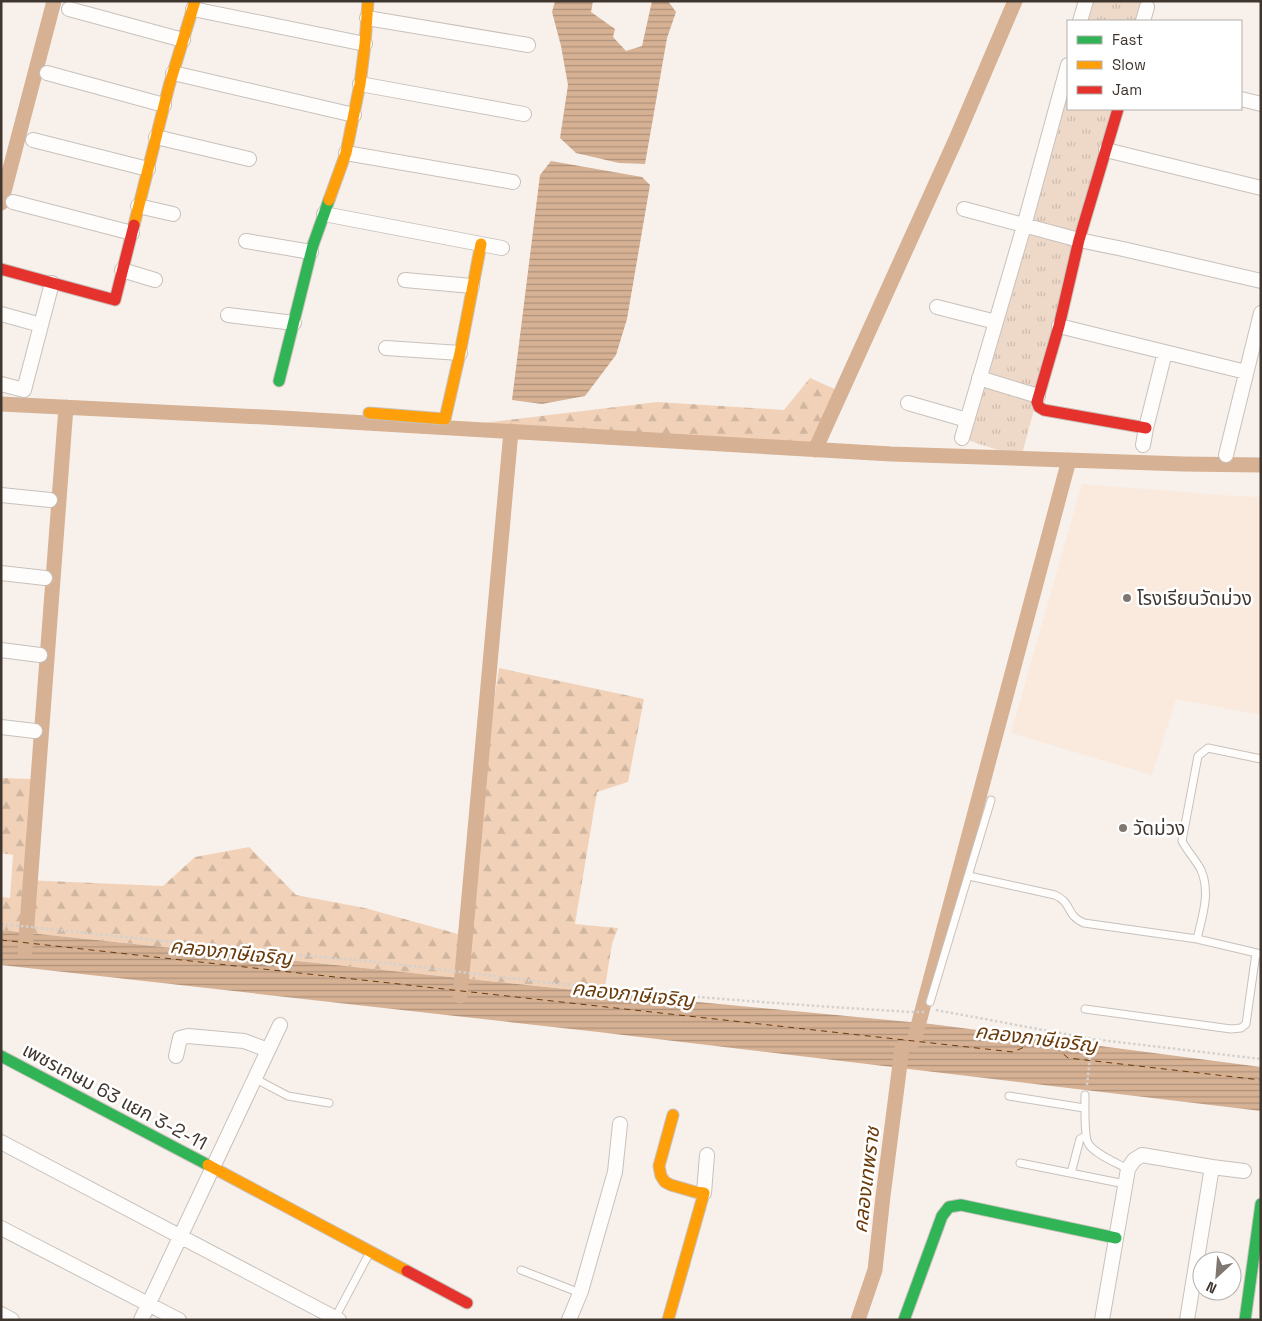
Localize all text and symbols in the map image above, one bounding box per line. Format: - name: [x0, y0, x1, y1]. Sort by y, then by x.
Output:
- legend: [1067, 20, 1242, 110]
- text: Fast: [1112, 30, 1143, 49]
- text: Slow: [1112, 55, 1146, 74]
- text: Jam: [1112, 80, 1142, 99]
- place label: โรงเรียนวัดม่วง: [1137, 586, 1252, 611]
- marker: โรงเรียนวัดม่วง: [1121, 592, 1133, 604]
- place label: วัดม่วง: [1133, 816, 1185, 841]
- marker: วัดม่วง: [1117, 822, 1129, 834]
- water label: คลองภาษีเจริญ: [169, 933, 295, 972]
- water label: คลองภาษีเจริญ: [571, 975, 697, 1014]
- water label: คลองภาษีเจริญ: [973, 1018, 1100, 1059]
- street label: เพชรเกษม 63 แยก 3-2-11: [18, 1037, 211, 1156]
- water label: คลองเทพราช: [847, 1123, 886, 1235]
- north arrow: [1192, 1251, 1242, 1301]
- text: N: [1203, 1278, 1219, 1298]

